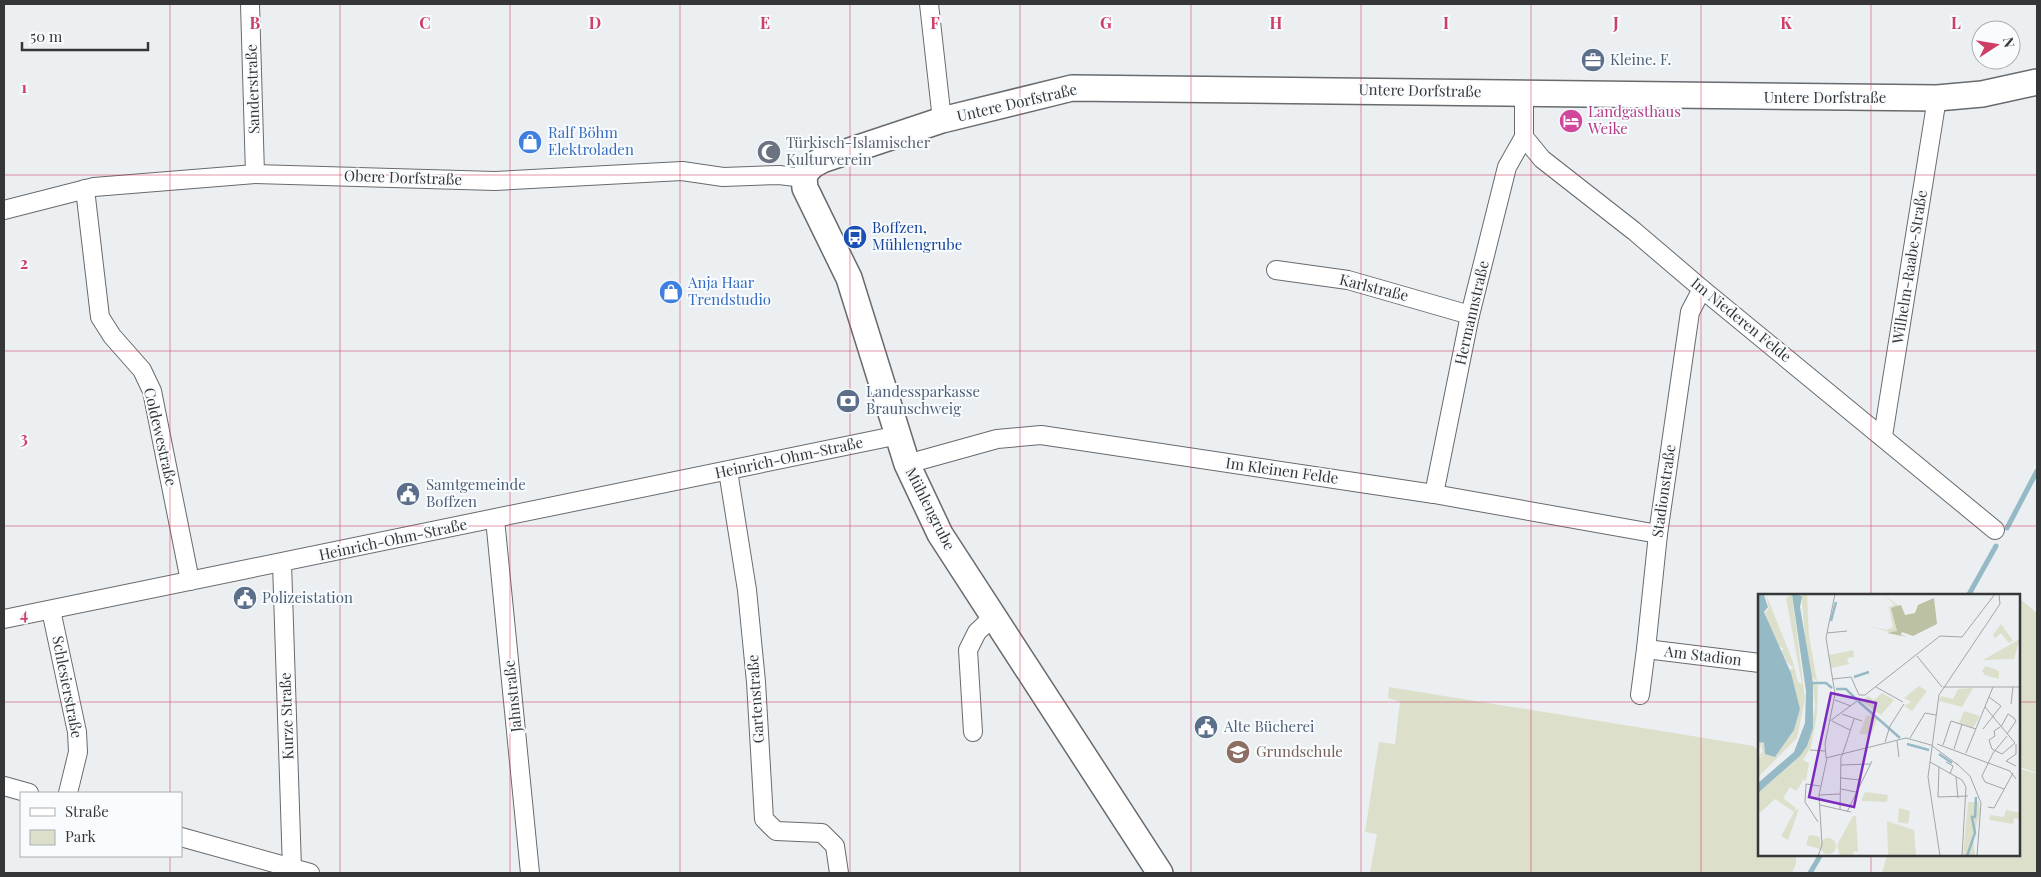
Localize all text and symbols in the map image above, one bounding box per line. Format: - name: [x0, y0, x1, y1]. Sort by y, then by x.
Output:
- text: B: [250, 12, 261, 33]
- text: C: [419, 12, 431, 33]
- text: D: [589, 12, 601, 33]
- text: E: [760, 12, 770, 33]
- text: F: [930, 12, 940, 33]
- text: G: [1100, 12, 1112, 33]
- text: H: [1270, 12, 1283, 33]
- text: I: [1443, 12, 1449, 33]
- text: J: [1612, 12, 1619, 33]
- text: K: [1780, 12, 1792, 33]
- text: L: [1951, 12, 1961, 33]
- scale bar: [22, 20, 149, 52]
- north arrow: [1971, 20, 2021, 70]
- text: 50 m: [30, 26, 63, 46]
- text: N: [1999, 35, 2020, 49]
- street label: Sanderstraße: [240, 44, 264, 134]
- office icon: Kleine. F.: [1580, 47, 1606, 73]
- place label: Kleine. F.: [1610, 49, 1671, 69]
- text: 1: [21, 76, 27, 97]
- street label: Untere Dorfstraße: [955, 78, 1079, 126]
- street label: Untere Dorfstraße: [1358, 79, 1482, 101]
- street label: Untere Dorfstraße: [1764, 87, 1886, 107]
- place label: Landgasthaus Weike: [1587, 101, 1681, 138]
- hotel icon: Landgasthaus Weike: [1558, 108, 1584, 134]
- place label: Ralf Böhm Elektroladen: [548, 122, 634, 159]
- shop icon: Ralf Böhm Elektroladen: [517, 129, 543, 155]
- place label: Türkisch-Islamischer Kulturverein: [786, 132, 931, 169]
- mosque icon: Türkisch-Islamischer Kulturverein: [756, 139, 782, 165]
- street label: Obere Dorfstraße: [344, 165, 462, 189]
- street label: Wilhelm-Raabe-Straße: [1887, 189, 1931, 346]
- place label: Boffzen, Mühlengrube: [872, 217, 962, 254]
- bus stop icon: Boffzen, Mühlengrube: [842, 224, 868, 250]
- text: 2: [20, 252, 28, 273]
- street label: Hermannstraße: [1449, 259, 1493, 367]
- street label: Karlstraße: [1338, 269, 1411, 305]
- place label: Anja Haar Trendstudio: [687, 272, 771, 309]
- street label: Im Niederen Felde: [1687, 273, 1796, 366]
- shop icon: Anja Haar Trendstudio: [658, 279, 684, 305]
- place label: Landessparkasse Braunschweig: [866, 381, 980, 418]
- street label: Coldewestraße: [140, 386, 182, 488]
- bank icon: Landessparkasse Braunschweig: [835, 388, 861, 414]
- text: 3: [20, 427, 28, 448]
- street label: Heinrich-Ohm-Straße: [713, 432, 865, 482]
- street label: Stadionstraße: [1647, 443, 1679, 539]
- street label: Im Kleinen Felde: [1225, 452, 1340, 488]
- street label: Mühlengrube: [901, 464, 960, 553]
- place label: Samtgemeinde Boffzen: [426, 474, 526, 511]
- public building icon: Samtgemeinde Boffzen: [395, 481, 421, 507]
- street label: Heinrich-Ohm-Straße: [317, 514, 469, 564]
- public building icon: Polizeistation: [232, 585, 258, 611]
- place label: Polizeistation: [262, 587, 353, 607]
- inset map: [1758, 594, 2021, 857]
- text: 4: [20, 603, 28, 624]
- street label: Schlesierstraße: [48, 634, 88, 740]
- street label: Am Stadion: [1662, 640, 1743, 670]
- street label: Gartenstraße: [742, 654, 768, 744]
- street label: Jahnstraße: [498, 659, 526, 734]
- street label: Kurze Straße: [274, 672, 298, 760]
- public building icon: Alte Bücherei: [1193, 714, 1219, 740]
- place label: Alte Bücherei: [1223, 716, 1315, 736]
- school or university icon: Grundschule: [1225, 739, 1251, 765]
- place label: Grundschule: [1256, 741, 1343, 761]
- legend: [20, 792, 182, 857]
- text: Straße: [65, 801, 109, 821]
- text: Park: [65, 826, 97, 846]

